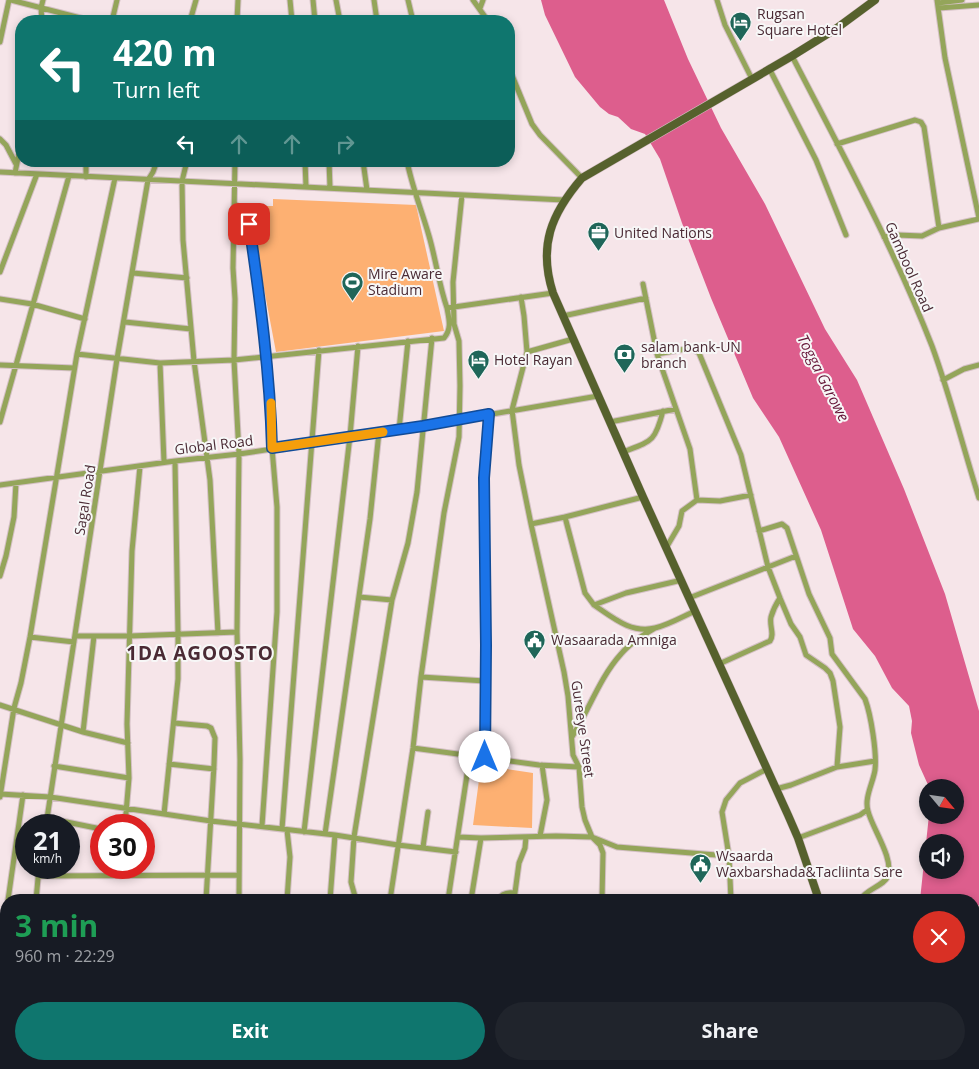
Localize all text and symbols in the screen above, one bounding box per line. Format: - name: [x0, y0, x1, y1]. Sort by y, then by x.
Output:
- place label: Rugsan Square Hotel: [757, 4, 842, 39]
- hotel icon: Rugsan Square Hotel: [729, 10, 753, 41]
- text: 420 m: [113, 29, 217, 76]
- icon: left: [30, 35, 95, 100]
- text: Turn left: [113, 74, 200, 104]
- icon: left: [172, 130, 200, 158]
- icon: ahead: [225, 130, 253, 158]
- icon: ahead: [278, 130, 306, 158]
- icon: right: [331, 130, 359, 158]
- pin: [228, 203, 270, 245]
- icon: arrive: [235, 210, 263, 238]
- street label: Gambool Road: [881, 219, 938, 315]
- office icon: United Nations: [586, 221, 610, 252]
- place label: United Nations: [614, 223, 712, 242]
- place label: Mire Aware Stadium: [368, 264, 443, 299]
- sports icon: Mire Aware Stadium: [340, 270, 364, 301]
- water label: Togga Garowe: [793, 331, 855, 425]
- place label: salam bank-UN branch: [641, 337, 741, 372]
- bank icon: salam bank-UN branch: [613, 343, 637, 374]
- hotel icon: Hotel Rayan: [466, 348, 490, 379]
- place label: Hotel Rayan: [494, 350, 573, 369]
- street label: Global Road: [174, 430, 254, 459]
- street label: Sagal Road: [70, 463, 99, 537]
- public building icon: Wasaarada Amniga: [523, 628, 547, 659]
- place label: Wasaarada Amniga: [551, 630, 677, 649]
- district label: 1DA AGOOSTO: [126, 640, 274, 666]
- street label: Gureeye Street: [567, 679, 600, 779]
- position arrow: [458, 730, 510, 782]
- north arrow: [919, 779, 964, 824]
- map controls: [919, 779, 964, 879]
- speed limit sign: 30: [90, 814, 155, 879]
- text: 21: [33, 823, 62, 857]
- button: sound: [919, 834, 964, 879]
- place label: Wsaarda Waxbarshada&Tacliinta Sare: [716, 846, 903, 881]
- text: km/h: [33, 850, 62, 867]
- public building icon: Wsaarda Waxbarshada&Tacliinta Sare: [688, 852, 712, 883]
- text: 3 min: [15, 905, 98, 946]
- button: close: [913, 911, 965, 963]
- text: 960 m · 22:29: [15, 945, 115, 967]
- button: Exit: [15, 1002, 485, 1060]
- button: Share: [495, 1002, 965, 1060]

